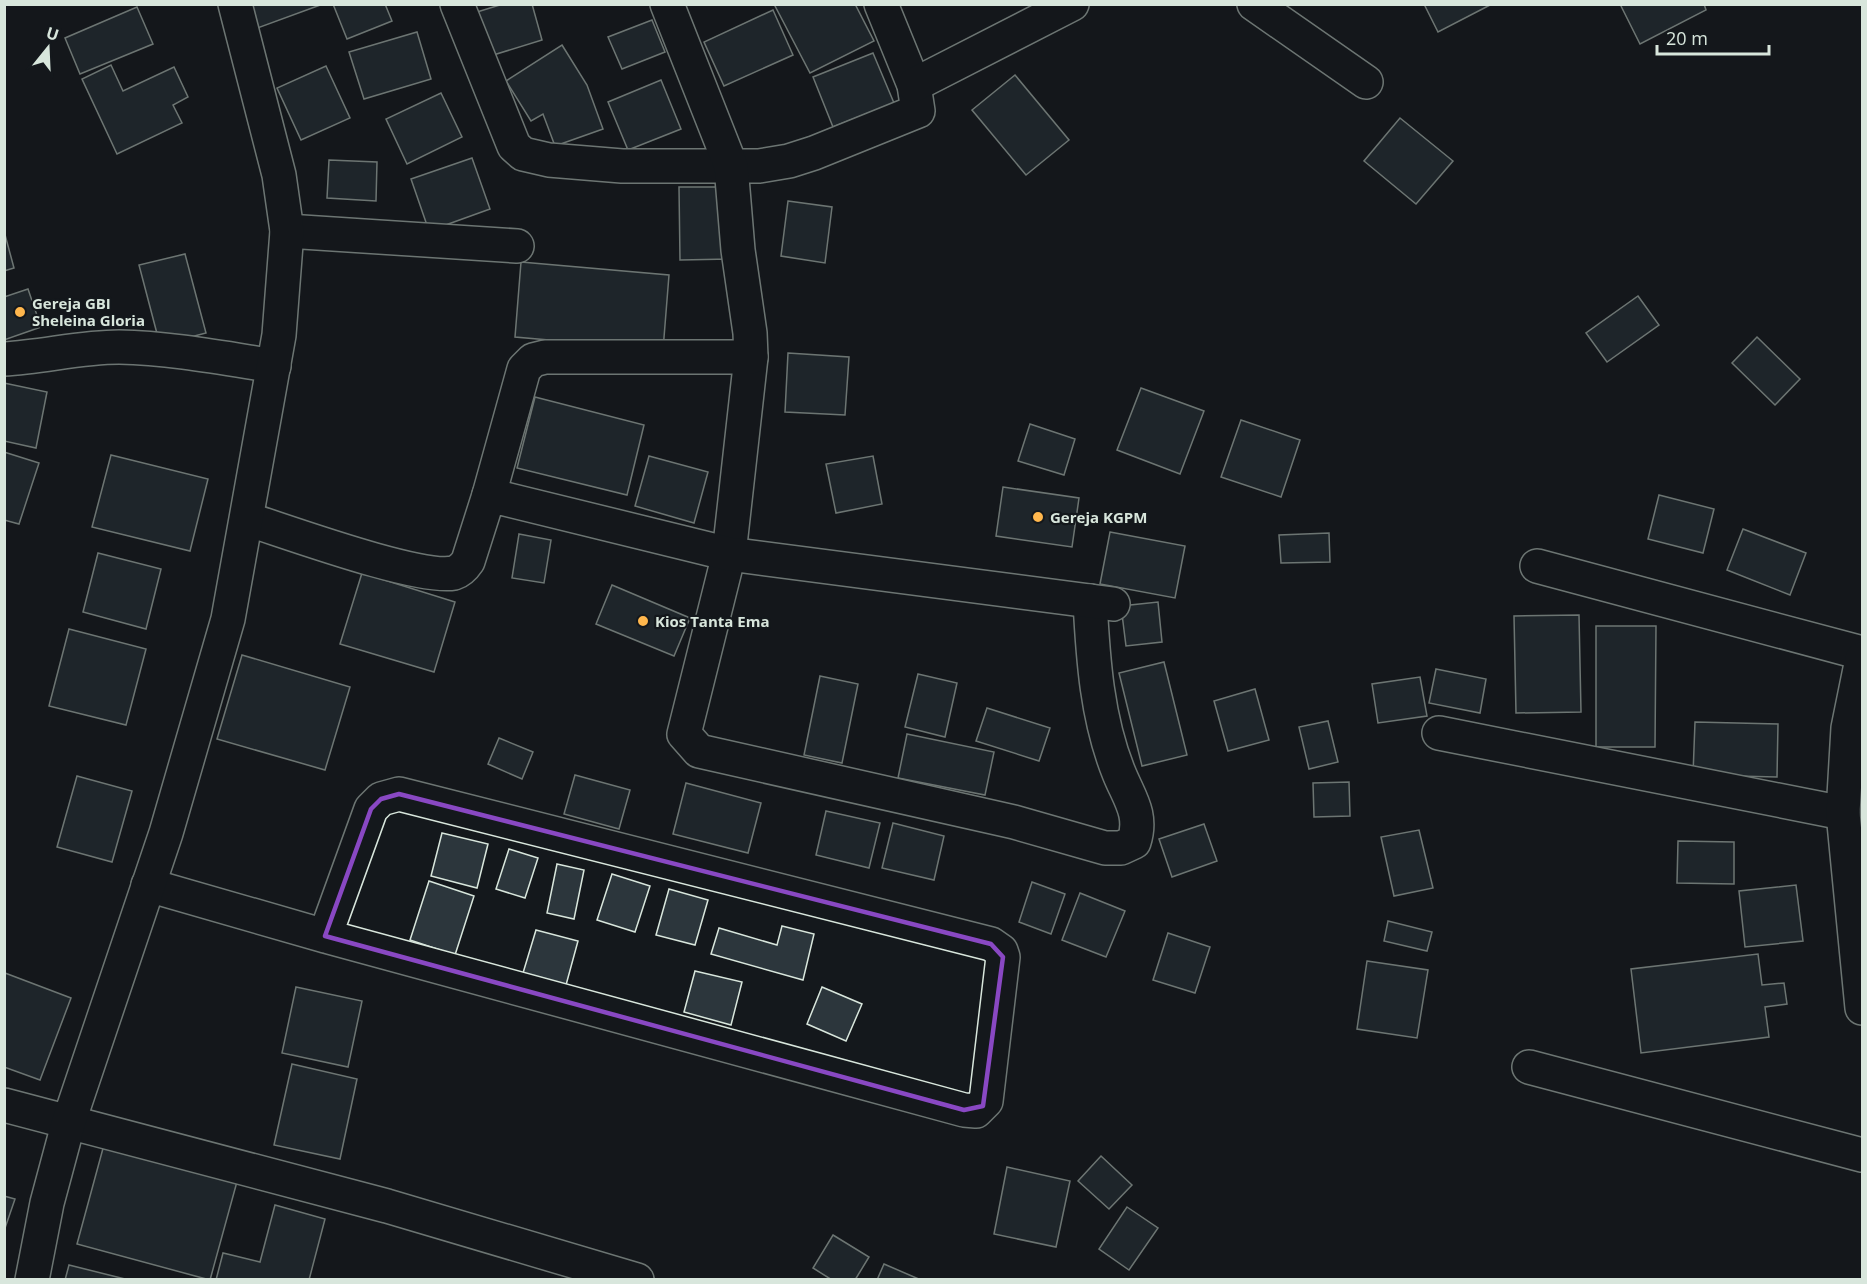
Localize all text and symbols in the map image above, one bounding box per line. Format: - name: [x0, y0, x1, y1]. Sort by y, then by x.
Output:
- north arrow: [18, 18, 78, 78]
- scale bar: [1657, 18, 1770, 56]
- text: U: [43, 21, 62, 46]
- text: 20 m: [1666, 26, 1708, 50]
- place label: Gereja GBI Sheleina Gloria: [32, 293, 145, 330]
- marker: Gereja GBI Sheleina Gloria: [13, 305, 27, 319]
- place label: Gereja KGPM: [1050, 507, 1147, 527]
- marker: Gereja KGPM: [1031, 510, 1045, 524]
- place label: Kios Tanta Ema: [655, 611, 769, 631]
- marker: Kios Tanta Ema: [636, 614, 650, 628]

